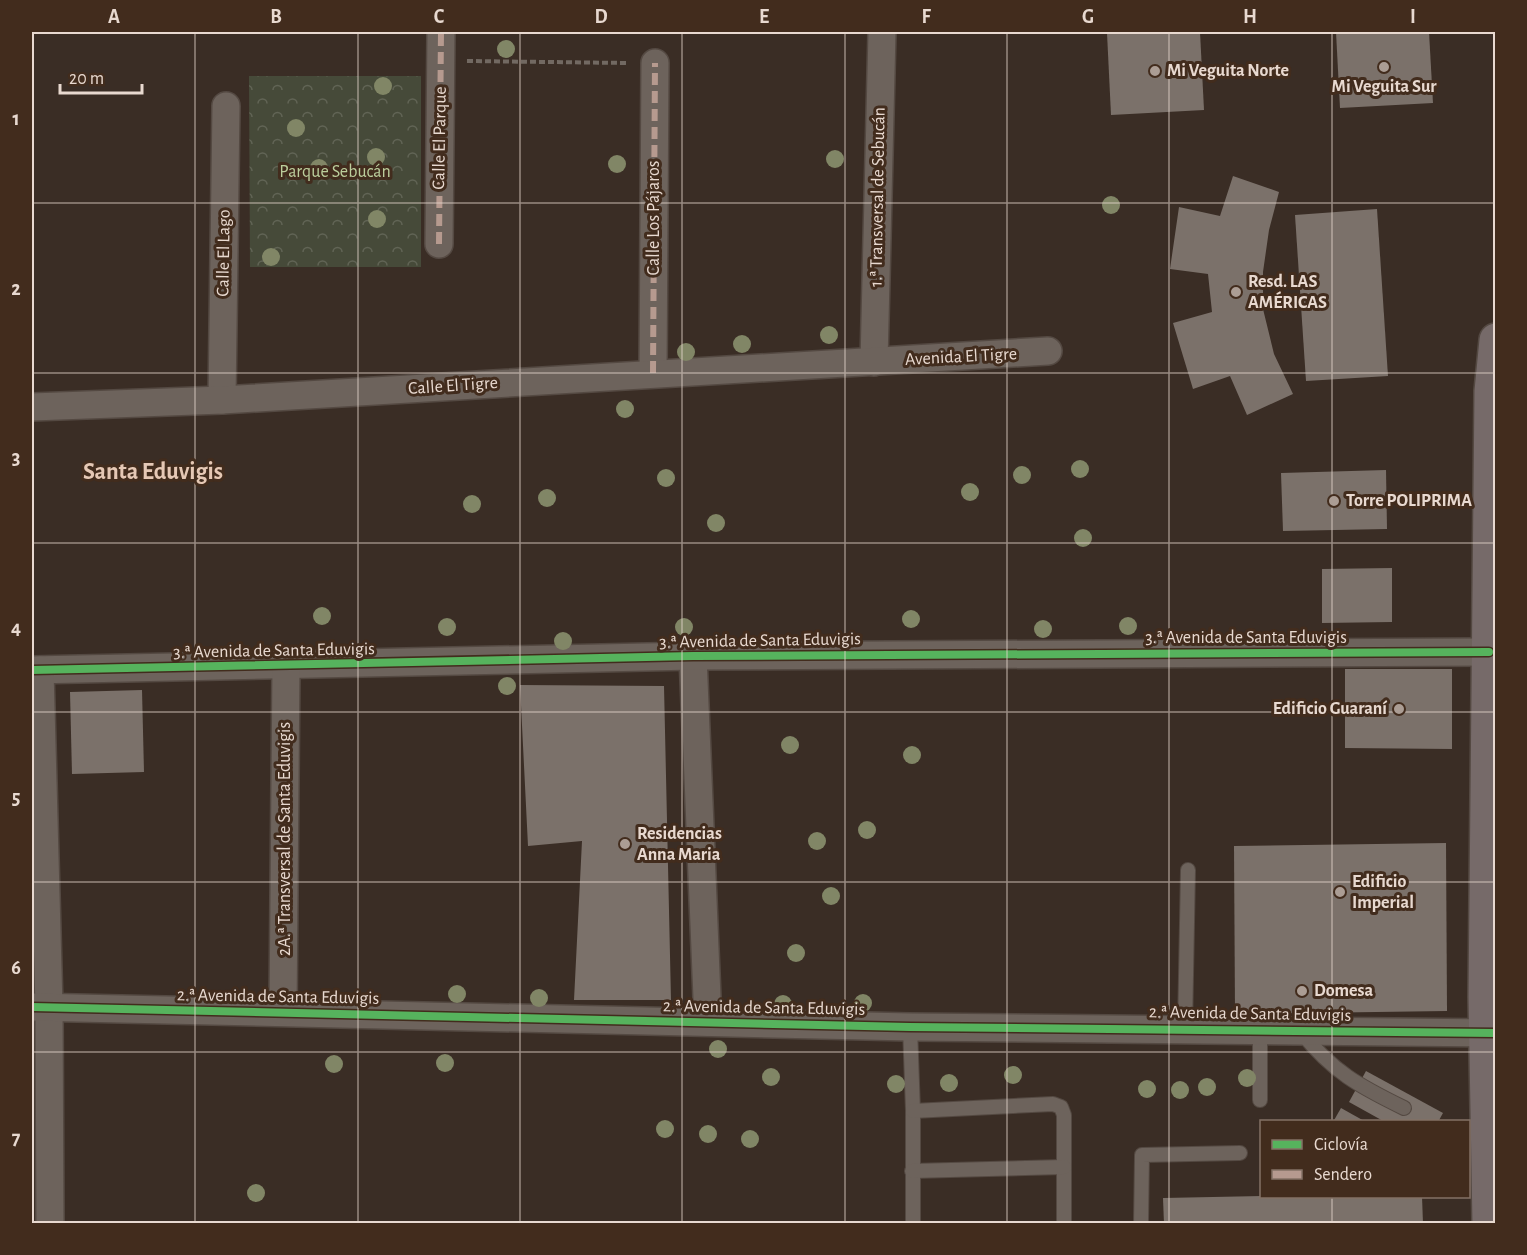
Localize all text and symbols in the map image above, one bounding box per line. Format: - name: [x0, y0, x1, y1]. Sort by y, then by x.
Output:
- text: A: [108, 7, 120, 27]
- text: B: [270, 7, 282, 27]
- text: C: [434, 7, 445, 27]
- text: D: [594, 7, 608, 27]
- text: E: [759, 7, 769, 27]
- text: F: [921, 7, 931, 27]
- text: G: [1082, 7, 1094, 27]
- text: H: [1243, 7, 1257, 27]
- text: I: [1410, 7, 1416, 27]
- scale bar: [60, 57, 142, 95]
- marker: Mi Veguita Sur: [1377, 60, 1391, 74]
- place label: Mi Veguita Norte: [1167, 62, 1289, 80]
- marker: Mi Veguita Norte: [1148, 64, 1162, 78]
- text: 20 m: [69, 70, 104, 88]
- place label: Mi Veguita Sur: [1332, 78, 1437, 96]
- street label: Calle El Parque: [430, 86, 450, 190]
- street label: 1.ª Transversal de Sebucán: [867, 107, 889, 287]
- text: 1: [12, 109, 20, 129]
- street label: Calle Los Pájaros: [645, 161, 663, 275]
- park label: Parque Sebucán: [279, 163, 391, 181]
- street label: Calle El Lago: [214, 209, 234, 297]
- place label: Resd. LAS AMÉRICAS: [1248, 273, 1327, 312]
- text: 2: [11, 279, 21, 299]
- marker: Resd. LAS AMÉRICAS: [1229, 285, 1243, 299]
- street label: Avenida El Tigre: [905, 345, 1017, 369]
- street label: Calle El Tigre: [408, 374, 498, 398]
- text: 3: [12, 448, 20, 468]
- district label: Santa Eduvigis: [83, 460, 223, 484]
- place label: Torre POLIPRIMA: [1346, 492, 1472, 510]
- marker: Torre POLIPRIMA: [1327, 494, 1341, 508]
- text: 4: [11, 618, 21, 638]
- street label: 3.ª Avenida de Santa Eduvigis: [1145, 629, 1347, 647]
- street label: 3.ª Avenida de Santa Eduvigis: [659, 630, 861, 652]
- street label: 3.ª Avenida de Santa Eduvigis: [173, 640, 375, 662]
- place label: Edificio Guaraní: [1273, 700, 1387, 718]
- marker: Edificio Guaraní: [1392, 702, 1406, 716]
- street label: 2A.ª Transversal de Santa Eduvigis: [276, 722, 294, 956]
- text: 5: [12, 788, 20, 808]
- place label: Residencias Anna Maria: [637, 825, 722, 864]
- marker: Residencias Anna Maria: [618, 837, 632, 851]
- place label: Edificio Imperial: [1352, 873, 1414, 912]
- marker: Edificio Imperial: [1333, 885, 1347, 899]
- text: 6: [11, 958, 21, 978]
- place label: Domesa: [1314, 982, 1373, 1000]
- marker: Domesa: [1295, 984, 1309, 998]
- street label: 2.ª Avenida de Santa Eduvigis: [177, 986, 379, 1008]
- street label: 2.ª Avenida de Santa Eduvigis: [663, 997, 865, 1019]
- street label: 2.ª Avenida de Santa Eduvigis: [1149, 1003, 1351, 1025]
- legend: [1260, 1120, 1470, 1198]
- text: 7: [12, 1128, 21, 1148]
- text: Ciclovía: [1314, 1136, 1368, 1154]
- text: Sendero: [1314, 1166, 1372, 1184]

